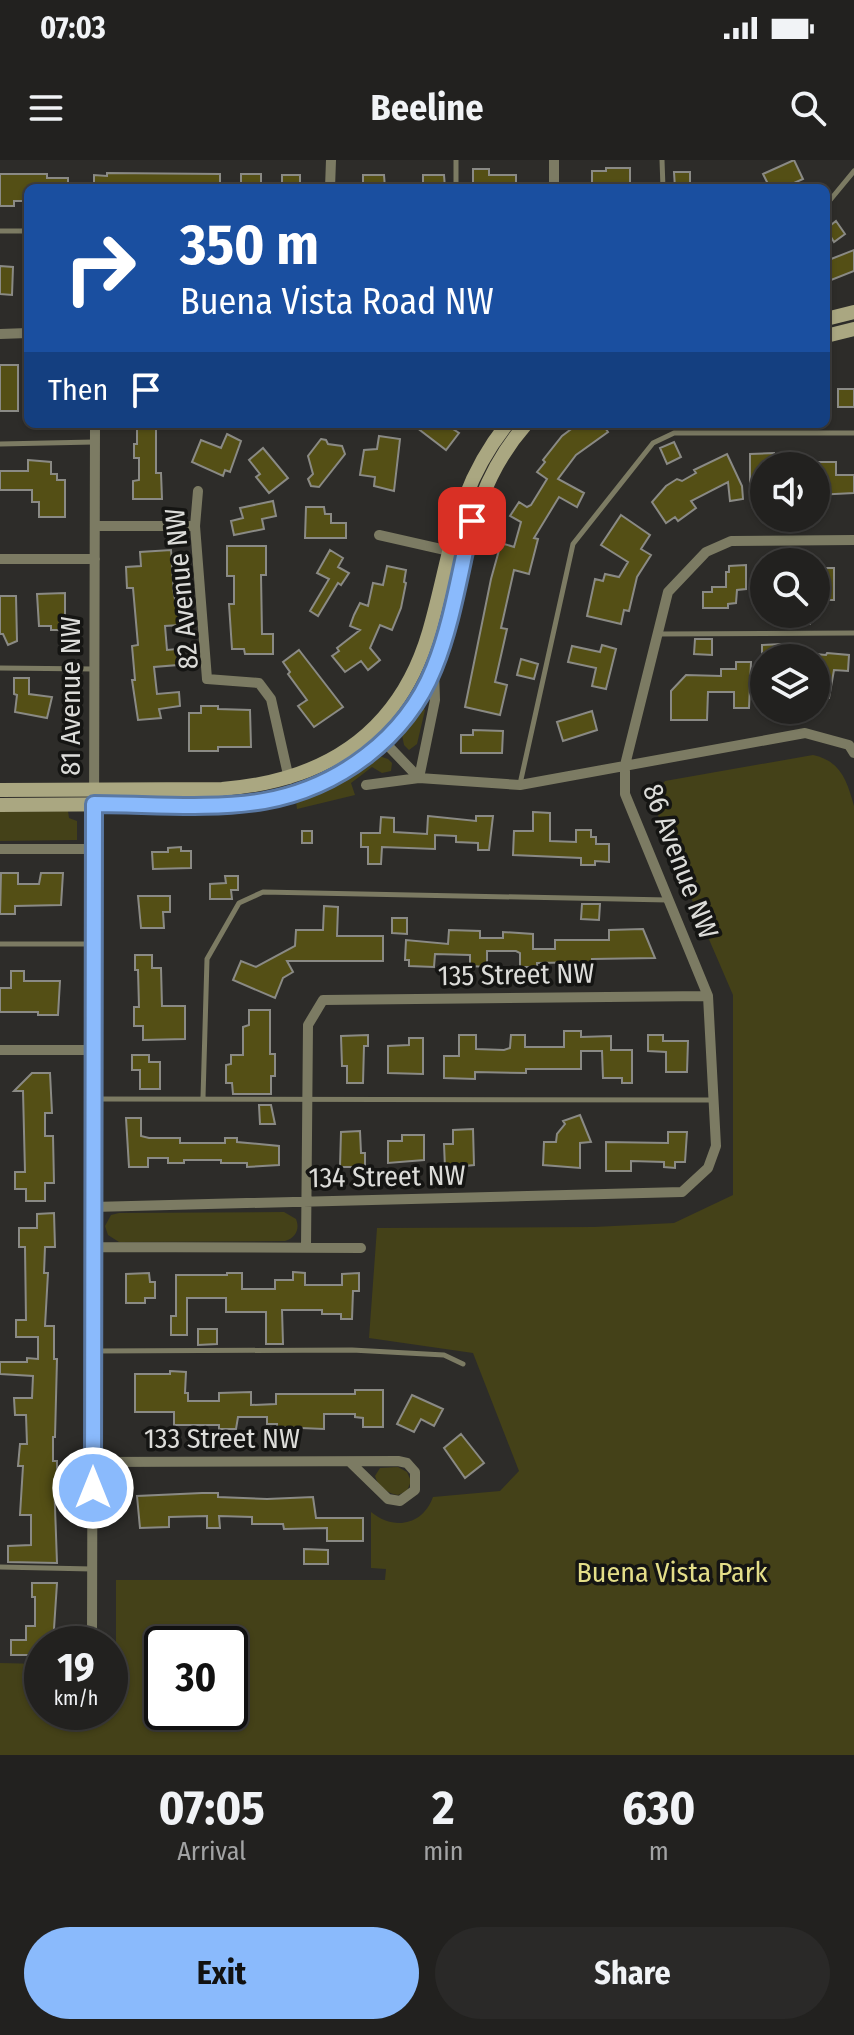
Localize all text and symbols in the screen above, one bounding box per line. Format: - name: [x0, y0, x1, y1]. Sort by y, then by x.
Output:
- text: 07:03: [40, 10, 106, 46]
- icon: menu: [24, 86, 68, 130]
- text: Beeline: [371, 86, 483, 130]
- icon: search: [786, 86, 830, 130]
- text: 350 m: [180, 212, 319, 279]
- icon: right: [48, 216, 152, 320]
- text: Buena Vista Road NW: [180, 280, 494, 324]
- icon: arrive: [124, 368, 168, 412]
- text: Then: [48, 372, 108, 408]
- map controls: [750, 452, 830, 724]
- button: sound: [750, 452, 830, 532]
- pin: [438, 487, 506, 555]
- icon: arrive: [450, 499, 494, 543]
- street label: 82 Avenue NW: [158, 507, 205, 671]
- button: search: [750, 548, 830, 628]
- street label: 81 Avenue NW: [54, 616, 87, 776]
- button: layers: [750, 644, 830, 724]
- street label: 86 Avenue NW: [636, 779, 725, 943]
- street label: 135 Street NW: [438, 957, 594, 992]
- street label: 134 Street NW: [308, 1159, 466, 1194]
- street label: 133 Street NW: [144, 1422, 300, 1455]
- position arrow: [51, 1446, 135, 1530]
- park label: Buena Vista Park: [576, 1556, 768, 1589]
- speed limit sign: 30: [144, 1626, 248, 1730]
- text: 19: [57, 1644, 95, 1692]
- text: km/h: [54, 1686, 98, 1710]
- text: 07:05: [158, 1779, 265, 1837]
- text: 2: [432, 1779, 455, 1837]
- text: 630: [622, 1779, 696, 1837]
- text: Arrival: [177, 1836, 246, 1867]
- text: min: [423, 1836, 464, 1867]
- text: m: [649, 1836, 669, 1867]
- button: Exit: [24, 1927, 419, 2019]
- button: Share: [435, 1927, 830, 2019]

